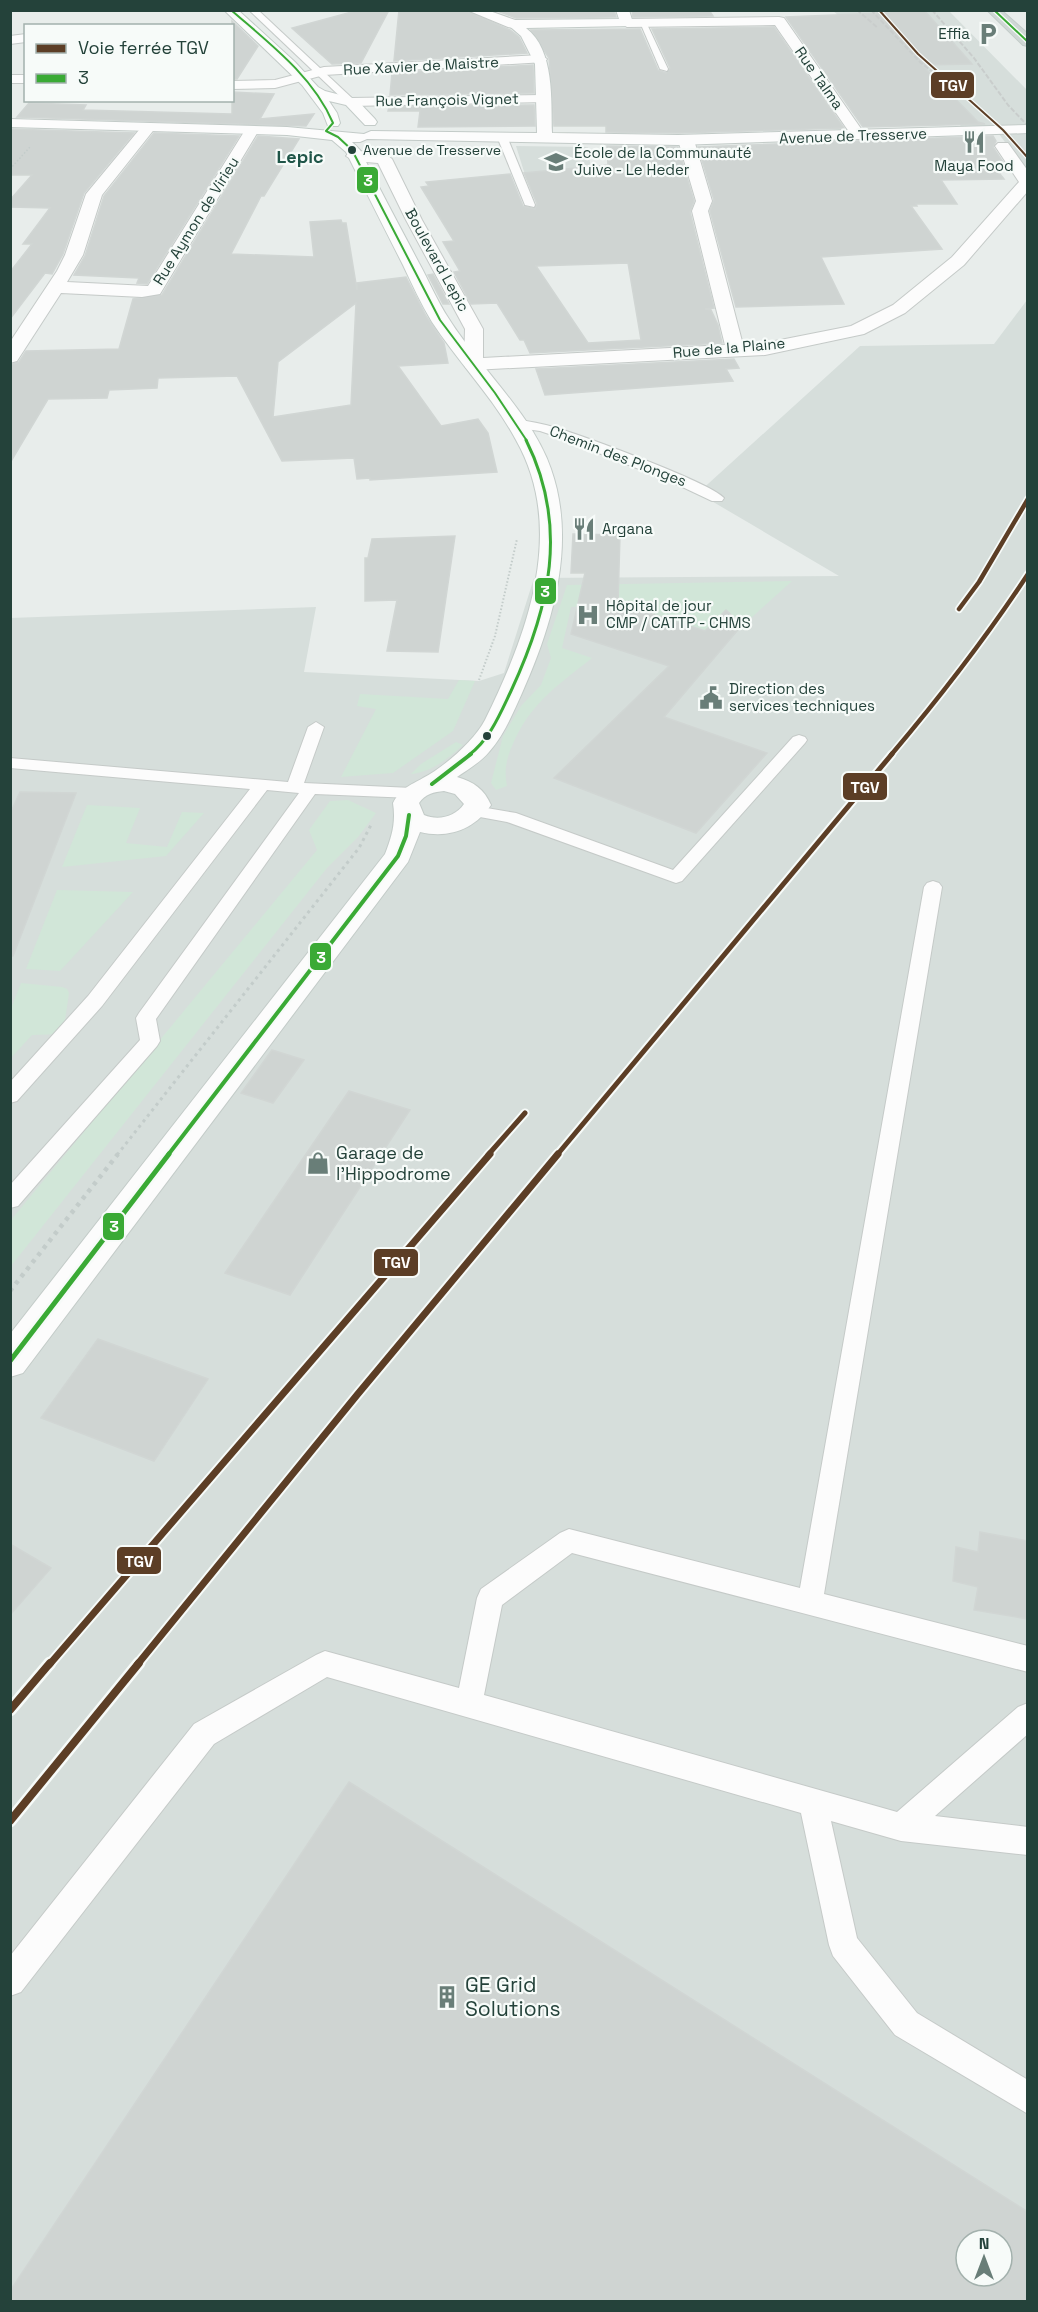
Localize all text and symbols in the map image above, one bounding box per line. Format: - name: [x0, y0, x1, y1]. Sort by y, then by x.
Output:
- parking icon: Effia: [975, 21, 1001, 47]
- legend: [24, 24, 234, 102]
- place label: Effia: [938, 24, 970, 43]
- text: Voie ferrée TGV: [78, 36, 209, 59]
- street label: Rue Talma: [791, 43, 848, 113]
- street label: Rue Xavier de Maistre: [343, 52, 499, 79]
- text: 3: [78, 66, 89, 89]
- line badge: TGV: [930, 71, 975, 99]
- text: TGV: [938, 75, 968, 96]
- street label: Rue François Vignet: [375, 89, 519, 110]
- street label: Avenue de Tresserve: [779, 123, 927, 148]
- restaurant icon: Maya Food: [961, 129, 987, 155]
- place label: Avenue de Tresserve: [363, 141, 501, 159]
- place label: École de la Communauté Juive - Le Heder: [574, 143, 752, 179]
- marker: Avenue de Tresserve: [346, 144, 358, 156]
- district label: Lepic: [277, 145, 323, 168]
- school or university icon: École de la Communauté Juive - Le Heder: [543, 149, 569, 175]
- street label: Rue Aymon de Virieu: [148, 153, 243, 288]
- place label: Maya Food: [934, 156, 1014, 175]
- line badge: 3: [356, 166, 379, 194]
- text: 3: [363, 170, 373, 191]
- street label: Boulevard Lepic: [401, 205, 474, 315]
- street label: Rue de la Plaine: [672, 333, 786, 362]
- street label: Chemin des Plonges: [547, 421, 689, 490]
- restaurant icon: Argana: [571, 516, 597, 542]
- place label: Argana: [602, 519, 653, 538]
- line badge: 3: [534, 577, 557, 605]
- text: 3: [540, 581, 550, 602]
- place label: Hôpital de jour CMP / CATTP - CHMS: [606, 596, 751, 632]
- hospital icon: Hôpital de jour CMP / CATTP - CHMS: [575, 602, 601, 628]
- place label: Direction des services techniques: [729, 679, 875, 715]
- public building icon: Direction des services techniques: [698, 685, 724, 711]
- unlabelled marker: [481, 730, 493, 742]
- line badge: TGV: [842, 772, 888, 801]
- text: TGV: [850, 777, 880, 798]
- line badge: 3: [309, 942, 332, 971]
- text: 3: [316, 947, 326, 968]
- place label: Garage de l'Hippodrome: [336, 1141, 451, 1185]
- shop icon: Garage de l'Hippodrome: [305, 1150, 331, 1176]
- line badge: 3: [102, 1212, 125, 1241]
- text: 3: [109, 1216, 119, 1237]
- line badge: TGV: [373, 1248, 419, 1277]
- text: TGV: [381, 1252, 411, 1273]
- line badge: TGV: [116, 1546, 162, 1575]
- text: TGV: [124, 1551, 154, 1572]
- place label: GE Grid Solutions: [465, 1971, 561, 2022]
- building icon: GE Grid Solutions: [434, 1984, 460, 2010]
- north arrow: [954, 2228, 1014, 2288]
- text: N: [979, 2233, 989, 2254]

